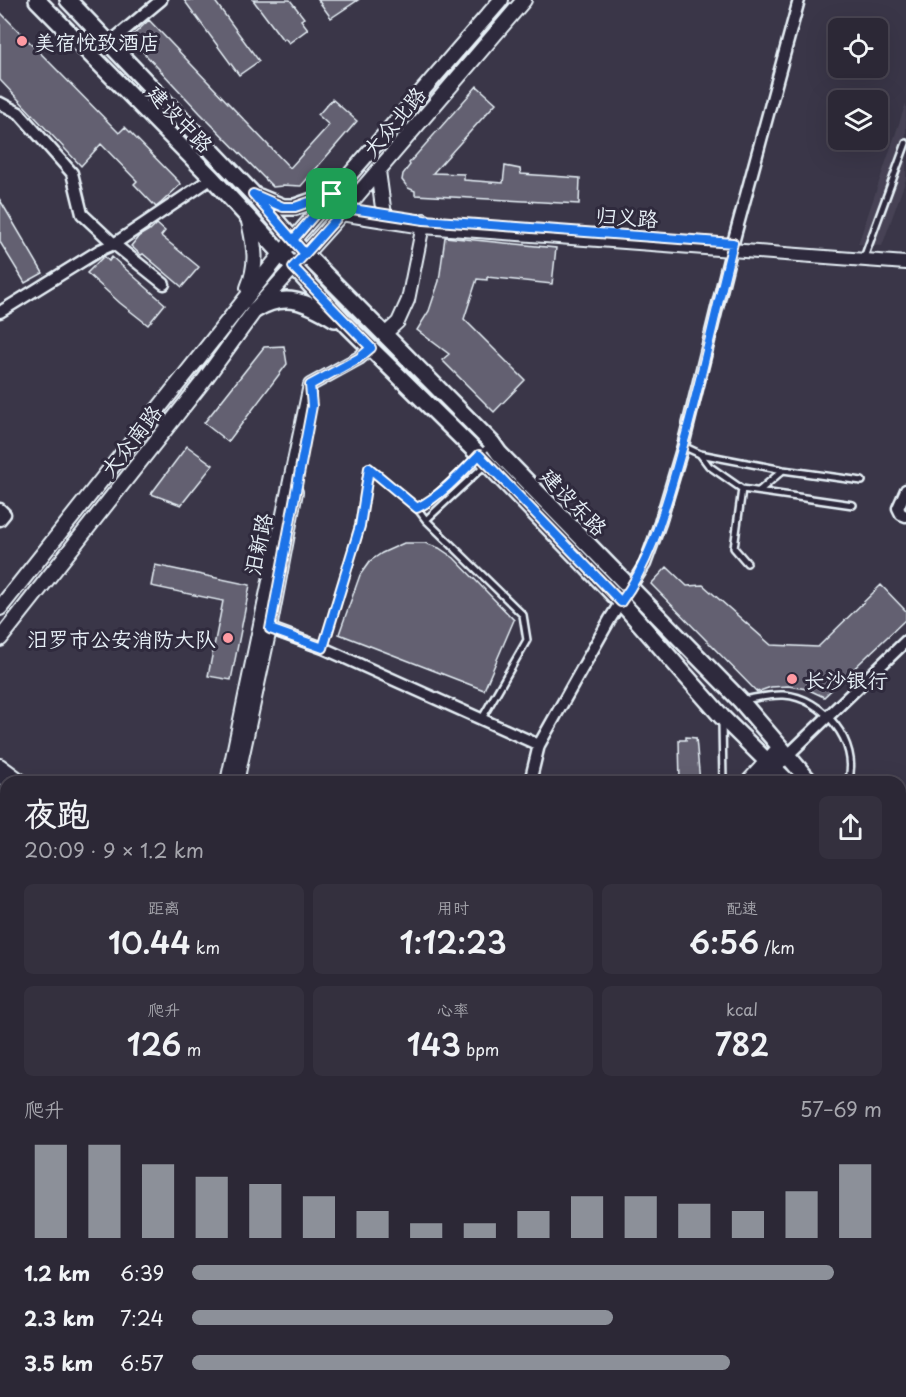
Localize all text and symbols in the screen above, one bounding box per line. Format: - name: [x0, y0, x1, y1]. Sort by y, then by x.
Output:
- map controls: [828, 18, 888, 150]
- button: locate: [828, 18, 888, 78]
- place label: 美宿悦致酒店: [34, 25, 160, 57]
- marker: 美宿悦致酒店: [15, 34, 29, 48]
- street label: 建设中路: [140, 77, 222, 159]
- street label: 大众北路: [354, 79, 432, 163]
- button: layers: [828, 90, 888, 150]
- pin: [306, 168, 357, 219]
- icon: arrive: [315, 177, 348, 210]
- street label: 归义路: [594, 198, 660, 234]
- street label: 大众南路: [92, 397, 168, 483]
- street label: 建设东路: [534, 460, 616, 542]
- street label: 汨新路: [235, 510, 279, 578]
- place label: 汨罗市公安消防大队: [27, 622, 216, 654]
- marker: 汨罗市公安消防大队: [221, 631, 235, 645]
- place label: 长沙银行: [804, 663, 888, 695]
- marker: 长沙银行: [785, 672, 799, 686]
- text: 夜跑: [24, 787, 90, 837]
- button: share: [819, 796, 882, 859]
- text: 20:09 · 9 × 1.2 km: [24, 835, 204, 865]
- text: 距离: [148, 895, 180, 919]
- text: 用时: [437, 895, 469, 919]
- text: 配速: [726, 895, 758, 919]
- text: 10.44: [108, 919, 191, 964]
- text: 1:12:23: [399, 919, 507, 964]
- text: 6:56: [689, 919, 759, 964]
- text: km: [191, 935, 220, 959]
- text: /km: [759, 935, 795, 959]
- text: 爬升: [148, 997, 180, 1021]
- text: 心率: [437, 997, 469, 1021]
- text: kcal: [726, 997, 758, 1021]
- text: 126: [127, 1021, 181, 1066]
- text: 143: [407, 1021, 461, 1066]
- text: 782: [715, 1021, 769, 1066]
- text: m: [181, 1037, 201, 1061]
- text: bpm: [461, 1037, 499, 1061]
- text: 爬升: [24, 1094, 64, 1124]
- text: 57–69 m: [800, 1094, 882, 1124]
- text: 1.2 km: [24, 1258, 90, 1288]
- text: 6:39: [120, 1258, 164, 1288]
- text: 2.3 km: [24, 1303, 94, 1333]
- text: 7:24: [120, 1303, 164, 1333]
- text: 3.5 km: [24, 1348, 93, 1378]
- text: 6:57: [120, 1348, 164, 1378]

